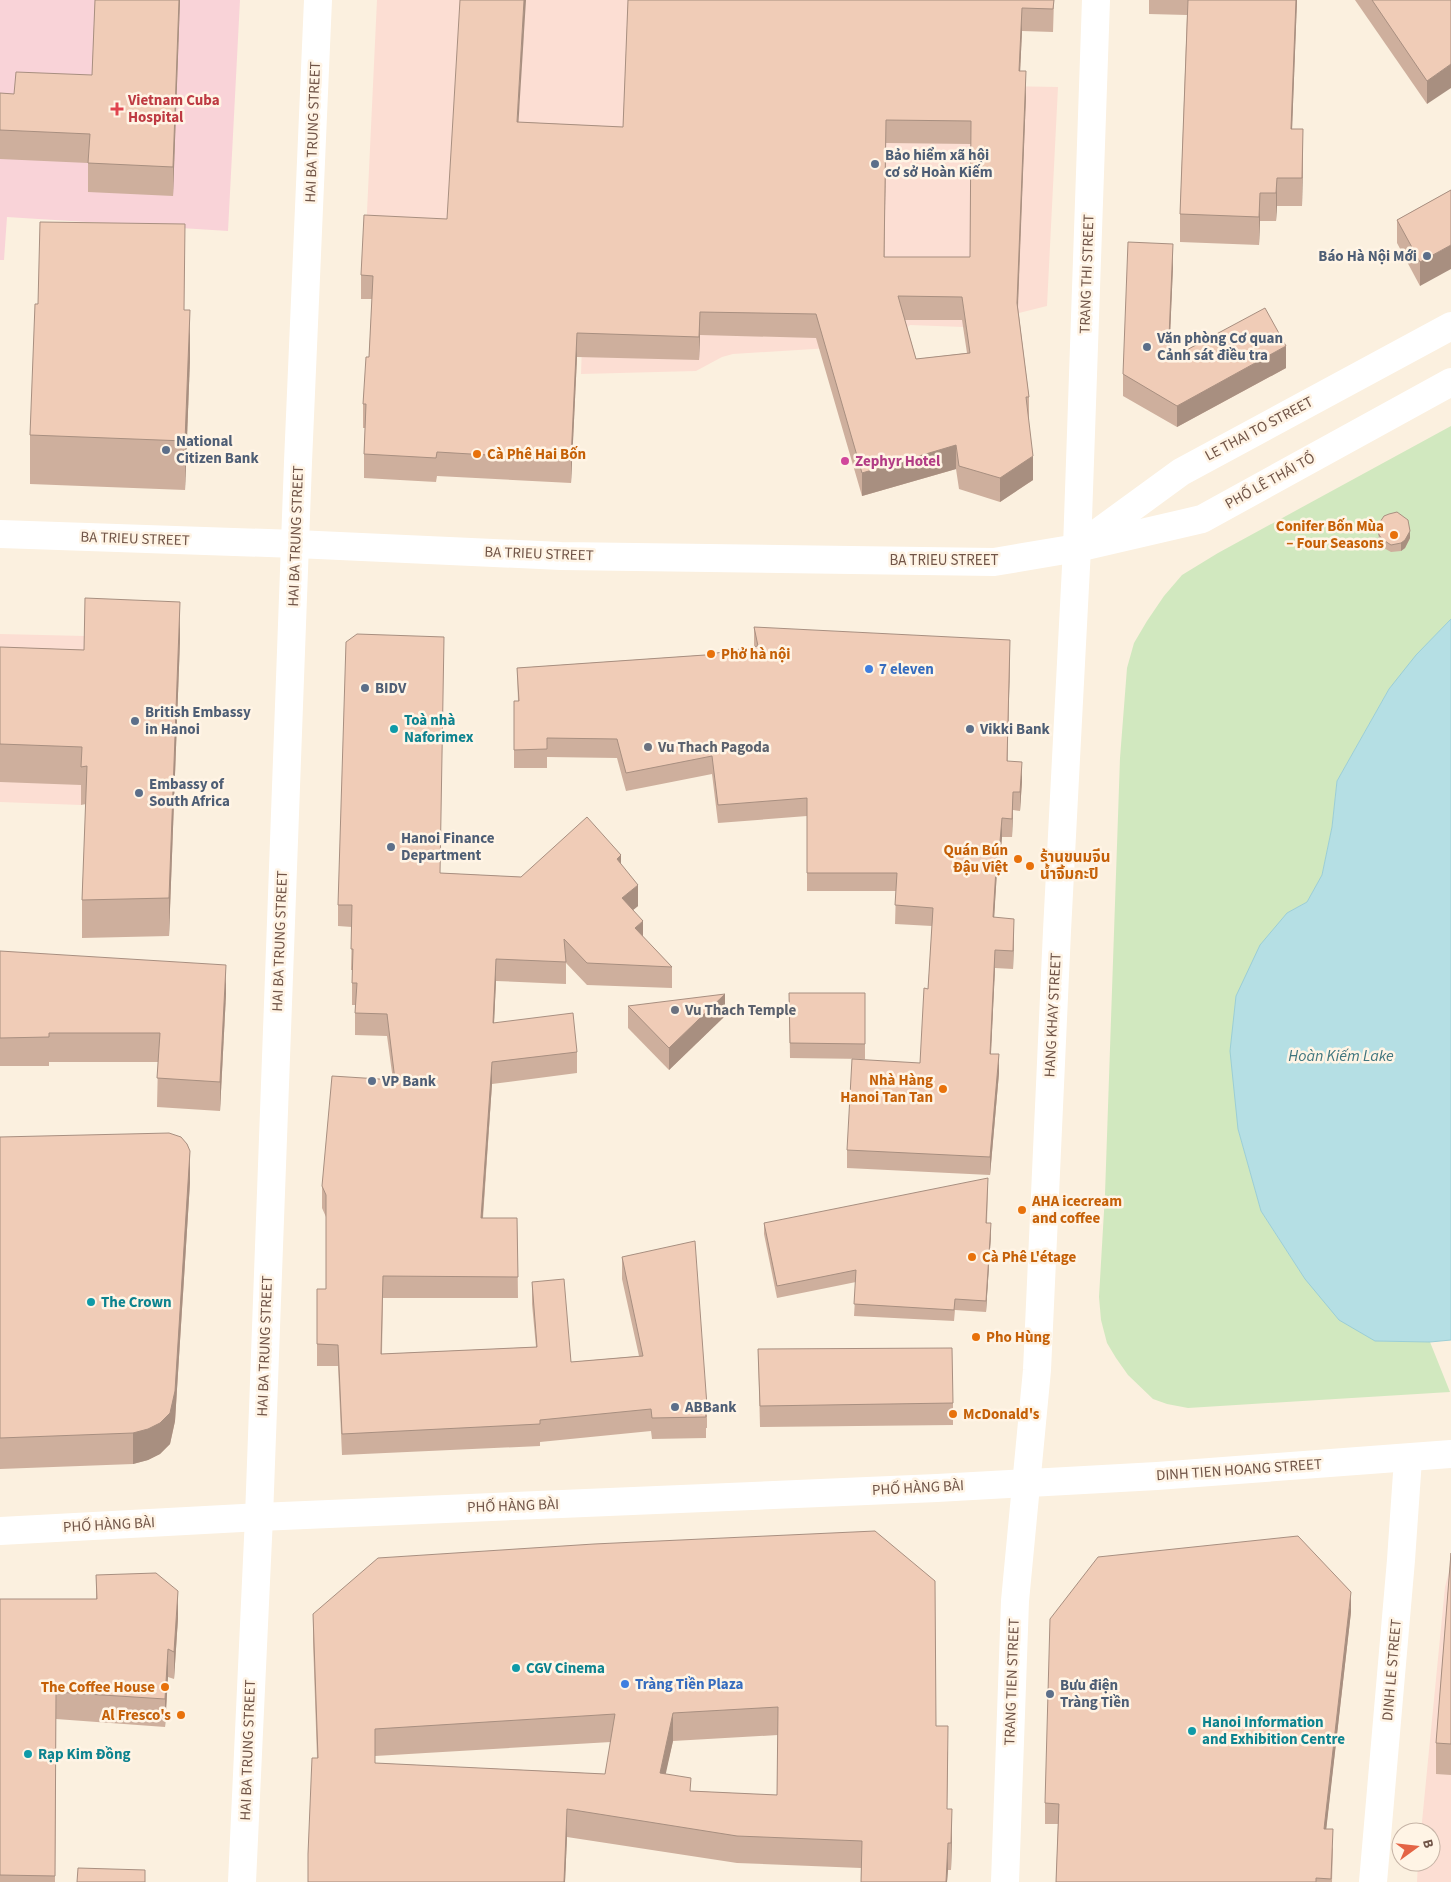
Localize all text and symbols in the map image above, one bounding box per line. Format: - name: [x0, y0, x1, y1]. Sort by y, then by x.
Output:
- street label: HAI BA TRUNG STREET: [300, 61, 326, 203]
- place label: Vietnam Cuba Hospital: [127, 90, 220, 128]
- marker: Vietnam Cuba Hospital: [110, 102, 124, 116]
- place label: Bảo hiểm xã hội cơ sở Hoàn Kiếm: [885, 145, 993, 183]
- marker: Bảo hiểm xã hội cơ sở Hoàn Kiếm: [869, 158, 881, 170]
- street label: TRANG THI STREET: [1074, 214, 1100, 334]
- place label: Báo Hà Nội Mới: [1318, 246, 1417, 267]
- marker: Báo Hà Nội Mới: [1421, 250, 1433, 262]
- place label: Văn phòng Cơ quan Cảnh sát điều tra: [1156, 328, 1283, 366]
- marker: Văn phòng Cơ quan Cảnh sát điều tra: [1141, 341, 1153, 353]
- street label: LE THAI TO STREET: [1201, 392, 1317, 466]
- place label: National Citizen Bank: [176, 431, 259, 469]
- marker: National Citizen Bank: [160, 444, 172, 456]
- place label: Cà Phê Hai Bốn: [487, 444, 586, 465]
- marker: Cà Phê Hai Bốn: [471, 448, 483, 460]
- street label: PHỐ LÊ THÁI TỔ: [1221, 448, 1319, 514]
- place label: Zephyr Hotel: [855, 451, 941, 472]
- marker: Zephyr Hotel: [839, 455, 851, 467]
- street label: HAI BA TRUNG STREET: [283, 465, 309, 607]
- place label: Conifer Bốn Mùa – Four Seasons: [1276, 516, 1384, 554]
- street label: BA TRIEU STREET: [80, 527, 190, 551]
- marker: Conifer Bốn Mùa – Four Seasons: [1388, 529, 1400, 541]
- street label: BA TRIEU STREET: [484, 542, 594, 566]
- street label: BA TRIEU STREET: [889, 550, 999, 571]
- place label: Phở hà nội: [721, 644, 790, 665]
- marker: Phở hà nội: [705, 648, 717, 660]
- place label: 7 eleven: [879, 659, 934, 680]
- marker: 7 eleven: [863, 663, 875, 675]
- place label: BIDV: [375, 678, 407, 699]
- marker: BIDV: [359, 682, 371, 694]
- place label: British Embassy in Hanoi: [145, 702, 251, 740]
- place label: Toà nhà Naforimex: [404, 710, 474, 748]
- marker: British Embassy in Hanoi: [129, 715, 141, 727]
- place label: Vikki Bank: [979, 719, 1051, 740]
- marker: Toà nhà Naforimex: [388, 723, 400, 735]
- marker: Vikki Bank: [964, 723, 976, 735]
- place label: Vu Thach Pagoda: [657, 737, 770, 758]
- marker: Vu Thach Pagoda: [642, 741, 654, 753]
- place label: Embassy of South Africa: [149, 774, 230, 812]
- marker: Embassy of South Africa: [133, 787, 145, 799]
- place label: Hanoi Finance Department: [401, 828, 495, 866]
- place label: Quán Bún Đậu Việt: [944, 840, 1008, 878]
- marker: Hanoi Finance Department: [385, 841, 397, 853]
- place label: ร้านขนมจีน น้ำจิ้มกะปิ: [1040, 847, 1110, 885]
- marker: Quán Bún Đậu Việt: [1012, 853, 1024, 865]
- marker: ร้านขนมจีน น้ำจิ้มกะปิ: [1024, 860, 1036, 872]
- street label: HAI BA TRUNG STREET: [267, 870, 293, 1012]
- street label: HANG KHAY STREET: [1039, 952, 1067, 1078]
- place label: Vu Thach Temple: [684, 1000, 797, 1021]
- marker: Vu Thach Temple: [669, 1004, 681, 1016]
- water label: Hoàn Kiếm Lake: [1288, 1045, 1394, 1067]
- place label: Nhà Hàng Hanoi Tan Tan: [840, 1070, 933, 1108]
- place label: VP Bank: [381, 1071, 437, 1092]
- marker: VP Bank: [366, 1075, 378, 1087]
- marker: Nhà Hàng Hanoi Tan Tan: [937, 1083, 949, 1095]
- place label: AHA icecream and coffee: [1031, 1191, 1122, 1229]
- marker: AHA icecream and coffee: [1016, 1204, 1028, 1216]
- place label: Cà Phê L'étage: [982, 1247, 1077, 1268]
- marker: Cà Phê L'étage: [966, 1251, 978, 1263]
- street label: HAI BA TRUNG STREET: [252, 1275, 278, 1417]
- place label: The Crown: [101, 1292, 172, 1313]
- marker: The Crown: [85, 1296, 97, 1308]
- place label: Pho Hùng: [986, 1327, 1050, 1348]
- marker: Pho Hùng: [970, 1331, 982, 1343]
- place label: ABBank: [684, 1397, 737, 1418]
- marker: ABBank: [669, 1401, 681, 1413]
- place label: McDonald's: [963, 1404, 1040, 1425]
- marker: McDonald's: [947, 1408, 959, 1420]
- street label: DINH TIEN HOANG STREET: [1155, 1454, 1323, 1486]
- street label: PHỐ HÀNG BÀI: [871, 1475, 965, 1501]
- street label: PHỐ HÀNG BÀI: [467, 1494, 559, 1518]
- street label: PHỐ HÀNG BÀI: [62, 1512, 156, 1538]
- street label: TRANG TIEN STREET: [999, 1618, 1025, 1746]
- street label: DINH LE STREET: [1377, 1618, 1407, 1722]
- place label: CGV Cinema: [526, 1658, 605, 1679]
- marker: CGV Cinema: [510, 1662, 522, 1674]
- place label: Tràng Tiền Plaza: [635, 1674, 743, 1695]
- place label: Bưu điện Tràng Tiền: [1060, 1675, 1130, 1713]
- place label: The Coffee House: [41, 1677, 155, 1698]
- marker: Tràng Tiền Plaza: [619, 1678, 631, 1690]
- street label: HAI BA TRUNG STREET: [235, 1679, 261, 1821]
- marker: The Coffee House: [159, 1681, 171, 1693]
- marker: Bưu điện Tràng Tiền: [1044, 1688, 1056, 1700]
- place label: Al Fresco's: [101, 1705, 171, 1726]
- marker: Al Fresco's: [175, 1709, 187, 1721]
- place label: Hanoi Information and Exhibition Centre: [1202, 1712, 1345, 1750]
- marker: Hanoi Information and Exhibition Centre: [1186, 1725, 1198, 1737]
- place label: Rạp Kim Đồng: [38, 1744, 131, 1765]
- marker: Rạp Kim Đồng: [22, 1748, 34, 1760]
- north arrow: [1391, 1822, 1441, 1872]
- text: B: [1417, 1837, 1438, 1851]

